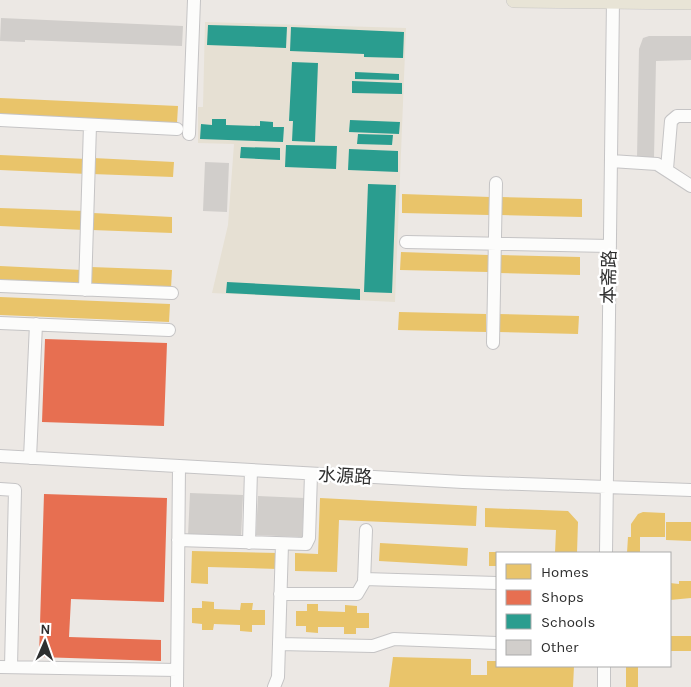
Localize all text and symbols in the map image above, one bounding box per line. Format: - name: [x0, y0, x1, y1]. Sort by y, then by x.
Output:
- street label: 本斋路: [598, 250, 620, 304]
- street label: 水源路: [317, 464, 373, 488]
- legend: [496, 552, 671, 667]
- text: Homes: [541, 563, 589, 581]
- text: Shops: [541, 588, 584, 606]
- text: Schools: [541, 613, 595, 631]
- north arrow: [20, 617, 70, 667]
- text: N: [40, 621, 51, 638]
- text: Other: [541, 638, 579, 656]

